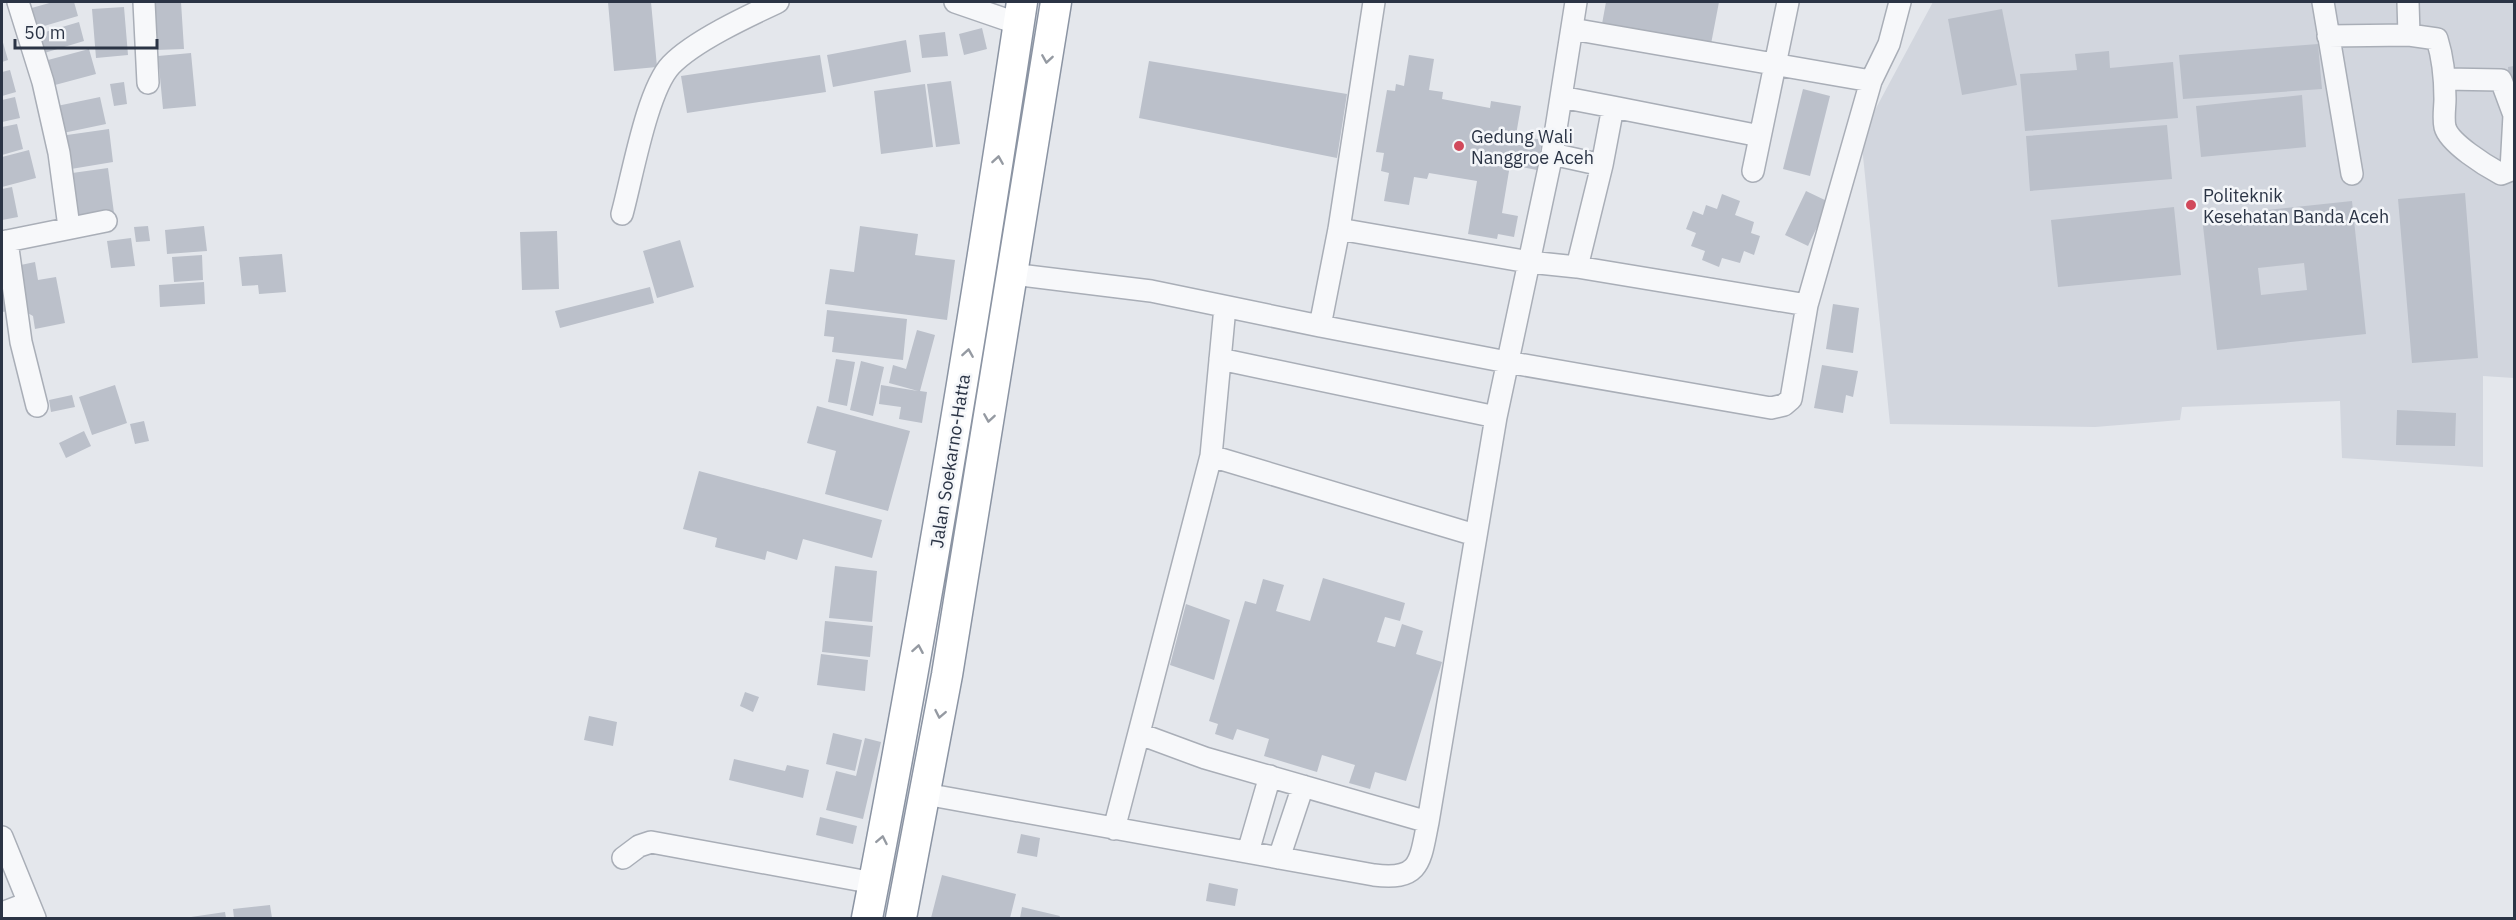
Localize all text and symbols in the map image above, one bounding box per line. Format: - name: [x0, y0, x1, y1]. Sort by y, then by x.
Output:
- scale bar: [15, 12, 158, 50]
- text: 50 m: [24, 21, 66, 44]
- one-way arrow: [1041, 55, 1053, 64]
- place label: Gedung Wali Nanggroe Aceh: [1471, 125, 1594, 169]
- marker: Gedung Wali Nanggroe Aceh: [1452, 139, 1466, 153]
- one-way arrow: [992, 156, 1004, 165]
- place label: Politeknik Kesehatan Banda Aceh: [2203, 184, 2389, 228]
- marker: Politeknik Kesehatan Banda Aceh: [2184, 198, 2198, 212]
- one-way arrow: [961, 348, 973, 358]
- street label: Jalan Soekarno-Hatta: [925, 372, 975, 550]
- one-way arrow: [983, 412, 996, 422]
- one-way arrow: [911, 644, 924, 654]
- one-way arrow: [934, 708, 947, 718]
- one-way arrow: [875, 836, 888, 846]

